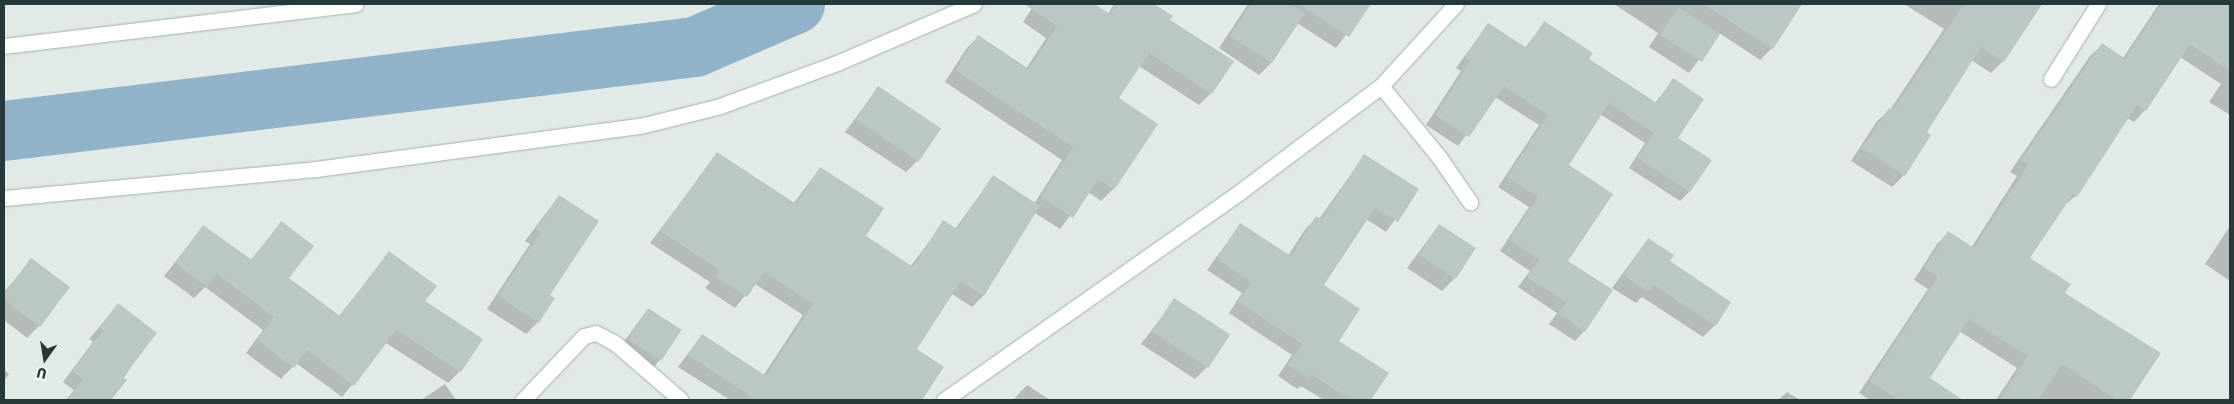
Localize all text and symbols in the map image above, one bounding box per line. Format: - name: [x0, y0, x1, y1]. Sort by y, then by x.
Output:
- north arrow: [20, 334, 70, 384]
- text: U: [35, 363, 49, 384]

